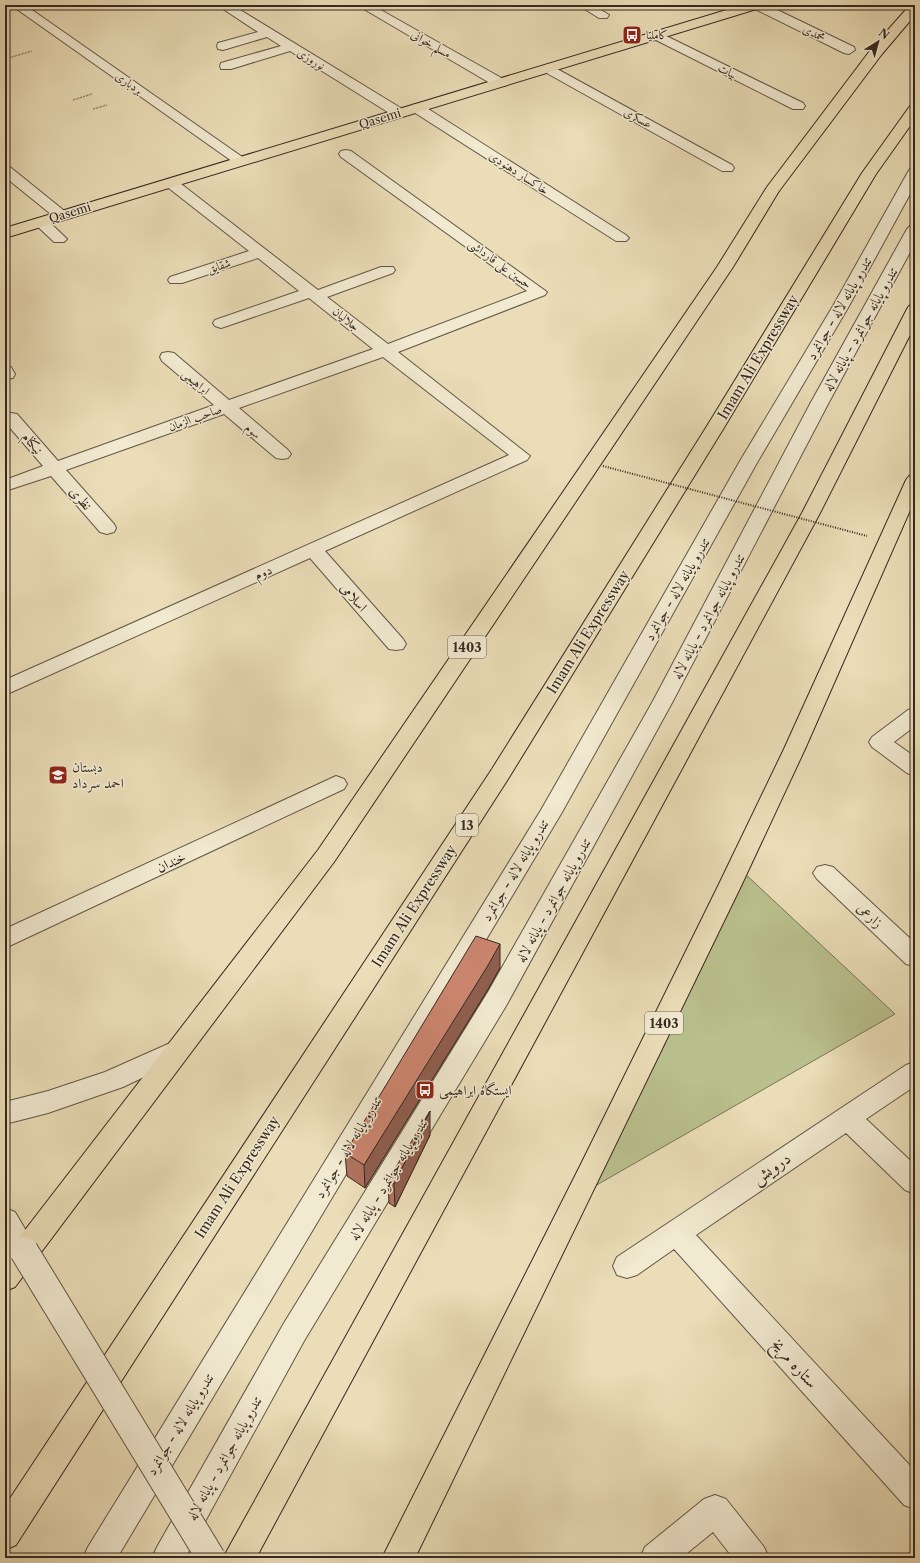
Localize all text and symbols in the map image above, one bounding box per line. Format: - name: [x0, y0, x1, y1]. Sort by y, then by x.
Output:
- street label: محمدی: [800, 21, 828, 44]
- north arrow: [858, 22, 898, 62]
- bus stop icon: کاملیا: [621, 24, 643, 46]
- street label: مسلم خوانی: [406, 26, 454, 65]
- text: N: [876, 26, 892, 43]
- place label: کاملیا: [646, 27, 668, 42]
- street label: نوروزی: [294, 44, 328, 74]
- street label: بیات: [715, 60, 739, 81]
- street label: بردباری: [113, 68, 146, 97]
- street label: عسکری: [622, 104, 655, 131]
- street label: Qasemi: [357, 105, 403, 132]
- street label: خاکسار دهنودی: [486, 148, 552, 198]
- street label: Qasemi: [47, 199, 93, 226]
- street label: حسین علی قارداشی: [464, 236, 535, 293]
- street label: تندرو پایانه لاله - جوانمرد: [802, 253, 878, 364]
- street label: شقایق: [205, 255, 233, 277]
- street label: تندرو پایانه جوانمرد - پایانه لاله: [818, 263, 904, 396]
- street label: Imam Ali Expressway: [714, 291, 803, 423]
- street label: جلالیان: [330, 303, 363, 334]
- street label: ابراهیمی: [178, 366, 214, 399]
- street label: صاحب الزمان: [166, 401, 224, 435]
- street label: سوم: [240, 420, 265, 445]
- street label: نیکنام: [15, 428, 48, 461]
- street label: نظری: [66, 482, 97, 514]
- street label: تندرو پایانه لاله - جوانمرد: [640, 534, 716, 645]
- street label: تندرو پایانه جوانمرد - پایانه لاله: [667, 550, 751, 683]
- street label: دوم: [251, 560, 277, 588]
- street label: Imam Ali Expressway: [543, 567, 634, 697]
- street label: اسلامی: [336, 579, 372, 615]
- road number: 1403: [448, 636, 486, 658]
- place label: دبستان احمد سرداد: [72, 758, 124, 793]
- school or university icon: دبستان احمد سرداد: [47, 764, 69, 786]
- road number: 13: [456, 814, 478, 836]
- street label: تندرو پایانه لاله - جوانمرد: [477, 815, 554, 926]
- street label: تندرو پایانه جوانمرد - پایانه لاله: [511, 834, 597, 967]
- street label: Imam Ali Expressway: [368, 841, 460, 971]
- street label: خندان: [153, 847, 189, 877]
- street label: زارعی: [853, 898, 887, 932]
- road number: 1403: [645, 1012, 683, 1034]
- bus stop icon: ایستگاه ابراهیمی: [414, 1079, 436, 1101]
- place label: ایستگاه ابراهیمی: [439, 1081, 511, 1100]
- street label: تندرو پایانه لاله - جوانمرد: [310, 1092, 387, 1203]
- street label: Imam Ali Expressway: [191, 1112, 283, 1242]
- street label: تندرو پایانه جوانمرد - پایانه لاله: [344, 1114, 433, 1245]
- street label: درویش: [748, 1148, 795, 1190]
- street label: ستاره مریخ: [764, 1334, 823, 1395]
- street label: تندرو پایانه لاله - جوانمرد: [142, 1369, 219, 1480]
- street label: تندرو پایانه جوانمرد - پایانه لاله: [182, 1392, 268, 1525]

